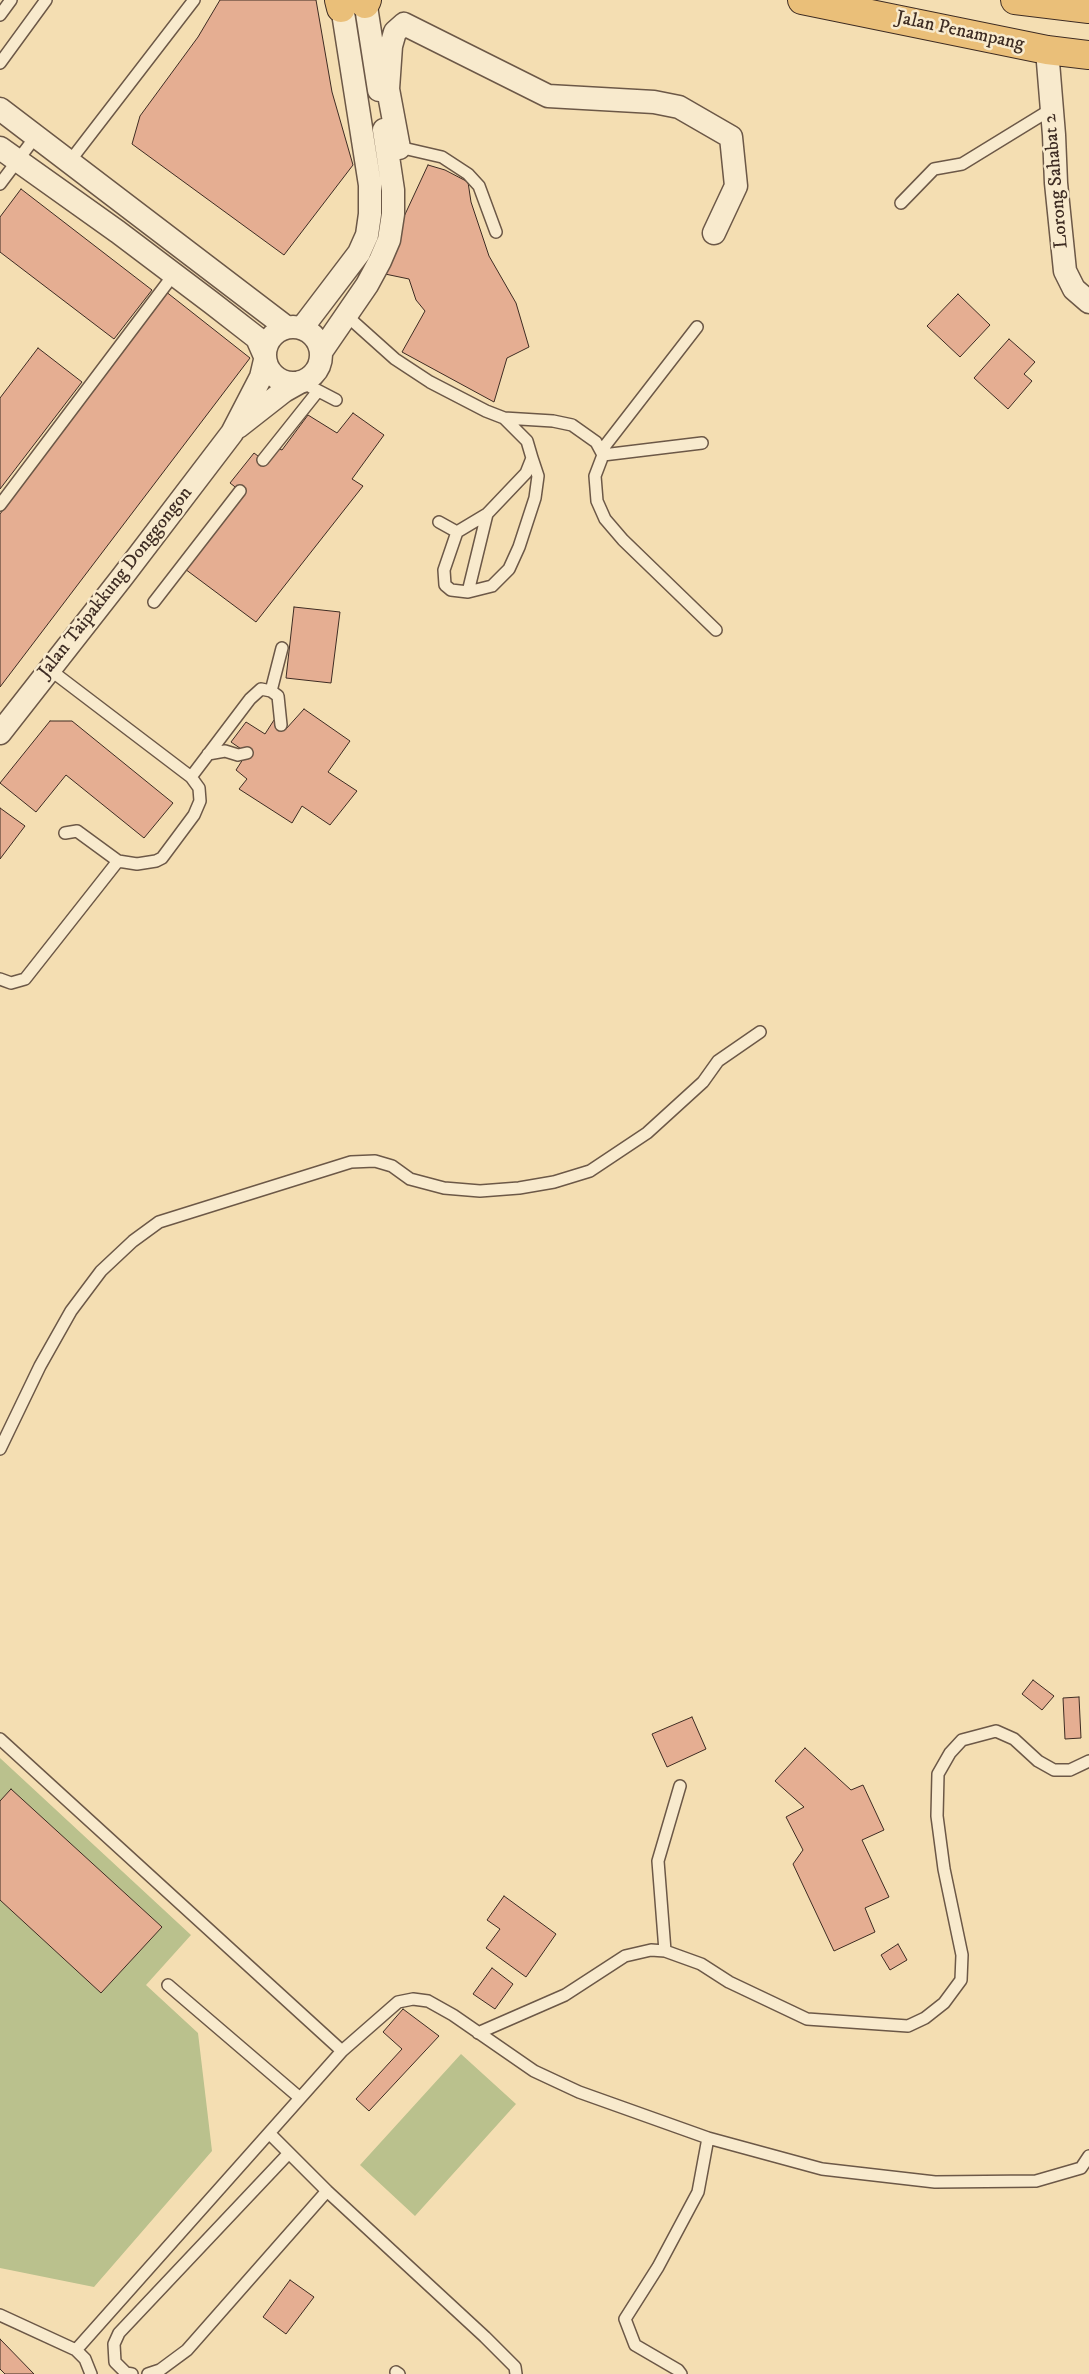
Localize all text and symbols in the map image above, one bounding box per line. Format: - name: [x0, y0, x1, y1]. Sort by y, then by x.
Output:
- street label: Jalan Penampang: [894, 7, 1026, 57]
- street label: Lorong Sahabat 2: [1040, 113, 1074, 249]
- street label: Jalan Taipakkung Donggongon: [34, 483, 198, 683]

